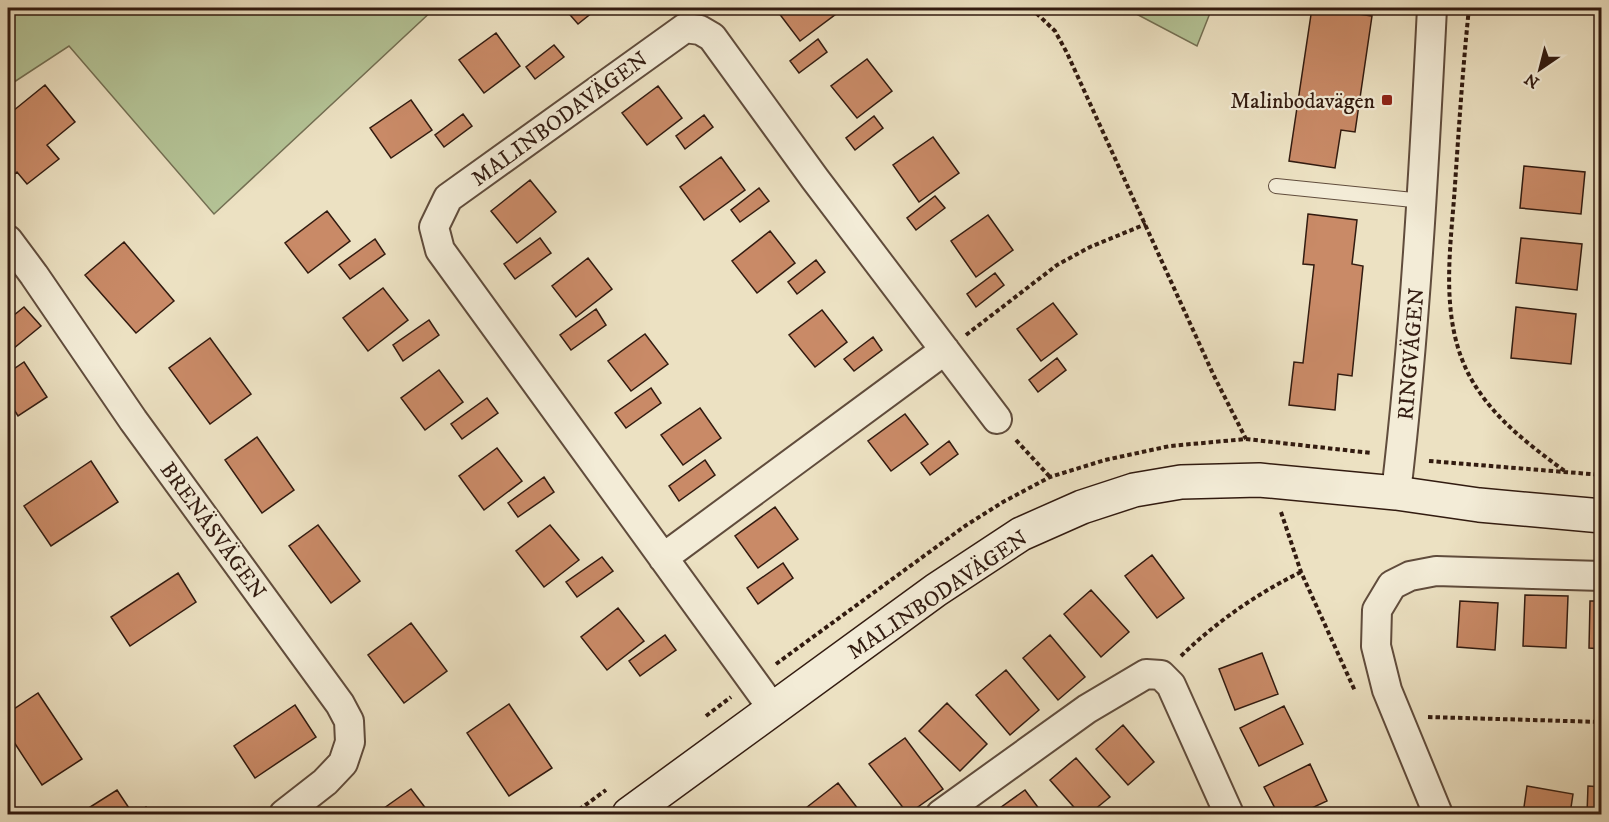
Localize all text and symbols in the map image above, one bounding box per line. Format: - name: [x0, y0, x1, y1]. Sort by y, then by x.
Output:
- north arrow: [1510, 39, 1570, 99]
- street label: MALINBODAVÄGEN: [466, 46, 653, 192]
- text: N: [1521, 69, 1543, 92]
- place label: Malinbodavägen: [1230, 88, 1376, 115]
- marker: Malinbodavägen: [1380, 93, 1394, 107]
- street label: RINGVÄGEN: [1392, 287, 1431, 421]
- street label: BRENÄSVÄGEN: [154, 457, 272, 605]
- street label: MALINBODAVÄGEN: [842, 525, 1033, 666]

